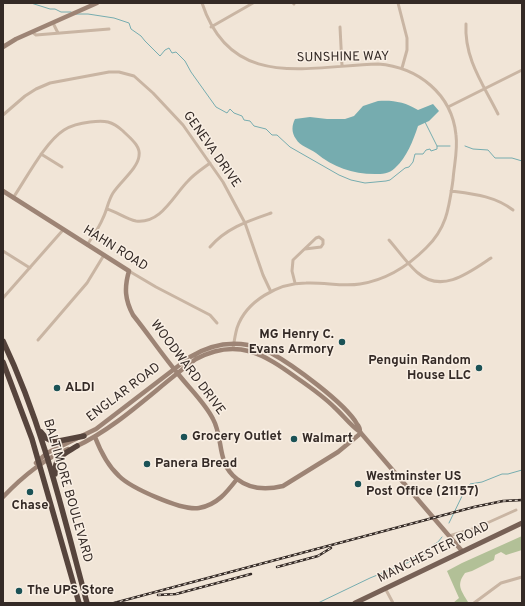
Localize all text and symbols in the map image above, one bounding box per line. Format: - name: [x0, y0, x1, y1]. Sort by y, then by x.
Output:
- street label: SUNSHINE WAY: [297, 49, 389, 67]
- street label: GENEVA DRIVE: [179, 109, 243, 191]
- street label: HAHN ROAD: [80, 223, 150, 275]
- street label: WOODWARD DRIVE: [146, 317, 228, 419]
- place label: MG Henry C. Evans Armory: [249, 327, 334, 358]
- marker: MG Henry C. Evans Armory: [337, 337, 347, 347]
- place label: Penguin Random House LLC: [368, 353, 471, 384]
- street label: ENGLAR ROAD: [84, 360, 164, 426]
- marker: Penguin Random House LLC: [474, 363, 484, 373]
- place label: ALDI: [65, 380, 95, 396]
- marker: ALDI: [52, 383, 62, 393]
- street label: BALTIMORE BOULEVARD: [39, 417, 95, 565]
- place label: Grocery Outlet: [192, 429, 282, 445]
- place label: Walmart: [302, 431, 353, 447]
- marker: Grocery Outlet: [179, 432, 189, 442]
- marker: Walmart: [289, 434, 299, 444]
- place label: Panera Bread: [155, 456, 237, 472]
- marker: Panera Bread: [142, 459, 152, 469]
- place label: Westminster US Post Office (21157): [366, 469, 479, 500]
- marker: Westminster US Post Office (21157): [353, 479, 363, 489]
- marker: Chase: [25, 487, 35, 497]
- place label: Chase: [12, 498, 48, 514]
- street label: MANCHESTER ROAD: [376, 519, 492, 587]
- place label: The UPS Store: [27, 583, 114, 599]
- marker: The UPS Store: [14, 586, 24, 596]

